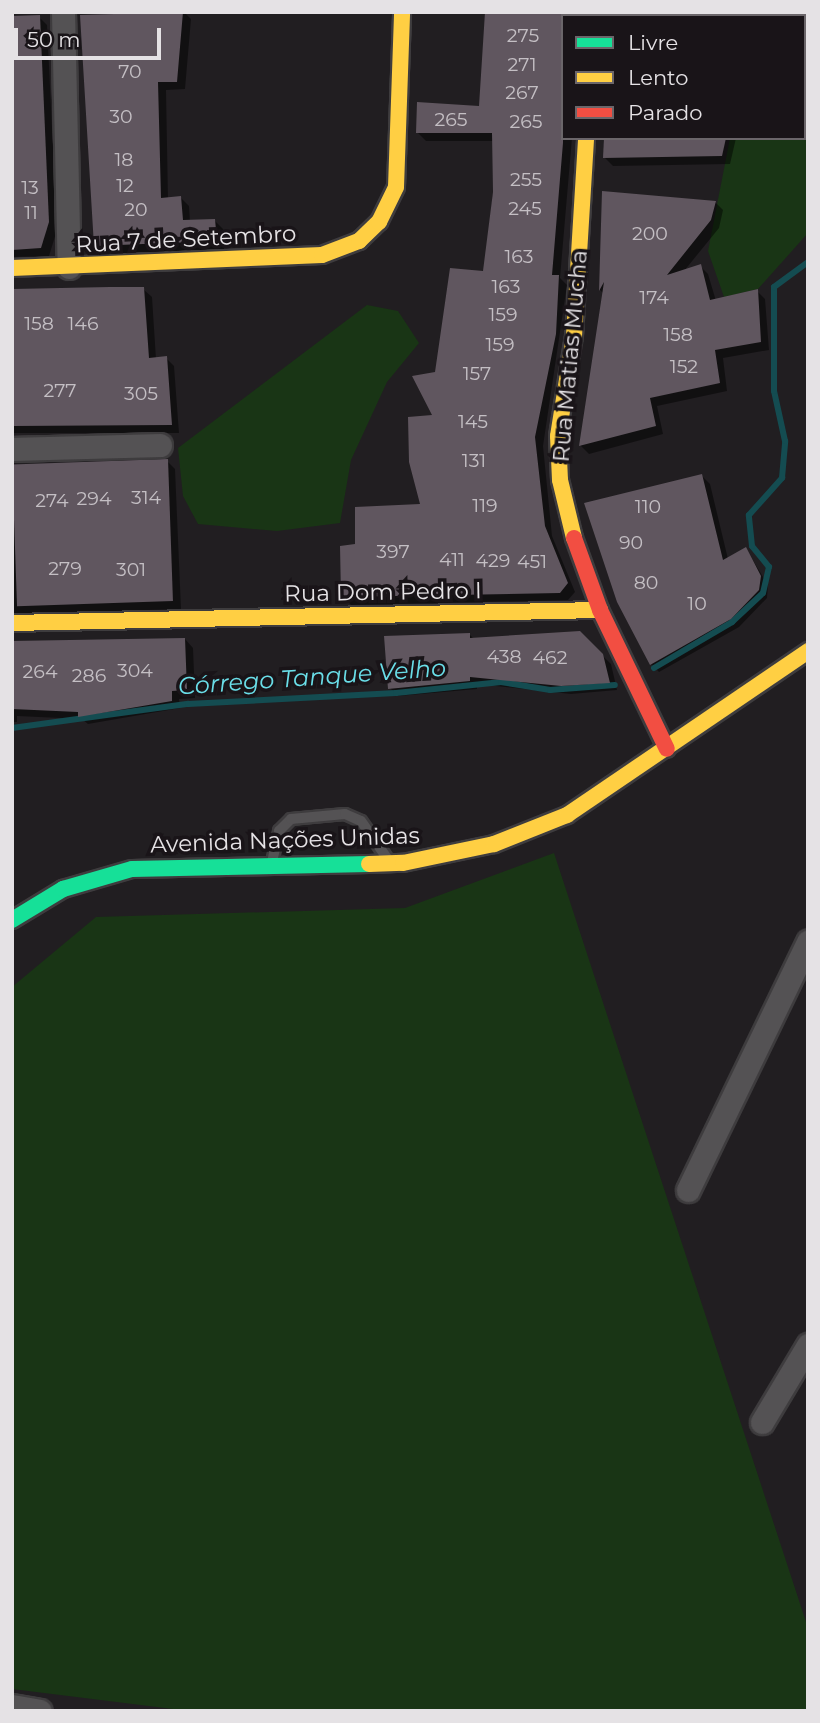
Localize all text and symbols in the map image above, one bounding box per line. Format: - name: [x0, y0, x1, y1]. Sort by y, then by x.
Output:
- scale bar: [18, 14, 164, 58]
- legend: [561, 14, 806, 140]
- house number: 275: [507, 25, 539, 47]
- text: 50 m: [27, 27, 81, 52]
- text: Livre: [628, 30, 678, 55]
- house number: 271: [508, 54, 536, 76]
- house number: 70: [118, 61, 142, 83]
- text: Lento: [628, 65, 688, 90]
- house number: 267: [505, 82, 539, 104]
- text: Parado: [628, 100, 703, 125]
- house number: 30: [109, 106, 133, 128]
- house number: 265: [434, 109, 468, 131]
- house number: 265: [509, 111, 543, 133]
- house number: 18: [115, 149, 133, 171]
- house number: 255: [510, 169, 542, 191]
- house number: 12: [116, 175, 134, 197]
- house number: 13: [21, 177, 39, 199]
- house number: 245: [508, 198, 542, 220]
- house number: 20: [124, 199, 148, 221]
- house number: 11: [24, 202, 38, 224]
- street label: Rua 7 de Setembro: [75, 219, 297, 259]
- house number: 200: [632, 223, 668, 245]
- house number: 163: [504, 246, 534, 268]
- street label: Rua Matias Mucha: [547, 249, 593, 463]
- house number: 163: [491, 276, 521, 298]
- house number: 174: [639, 287, 669, 309]
- house number: 159: [488, 304, 518, 326]
- house number: 158: [24, 313, 54, 335]
- house number: 146: [68, 313, 98, 335]
- house number: 158: [663, 324, 693, 346]
- house number: 159: [485, 334, 515, 356]
- house number: 152: [670, 356, 698, 378]
- house number: 157: [463, 363, 491, 385]
- house number: 277: [43, 380, 77, 402]
- house number: 305: [124, 383, 158, 405]
- house number: 145: [458, 411, 488, 433]
- house number: 131: [462, 450, 486, 472]
- house number: 314: [131, 487, 161, 509]
- house number: 294: [77, 488, 111, 510]
- house number: 274: [35, 490, 69, 512]
- house number: 119: [472, 495, 498, 517]
- house number: 110: [635, 496, 661, 518]
- house number: 90: [619, 532, 643, 554]
- house number: 397: [376, 541, 410, 563]
- house number: 411: [439, 549, 465, 571]
- house number: 429: [476, 550, 510, 572]
- house number: 451: [517, 551, 547, 573]
- house number: 279: [48, 558, 82, 580]
- house number: 301: [116, 559, 146, 581]
- house number: 80: [634, 572, 658, 594]
- street label: Rua Dom Pedro I: [284, 576, 482, 608]
- house number: 10: [687, 593, 707, 615]
- house number: 438: [486, 646, 522, 668]
- house number: 462: [533, 647, 567, 669]
- water label: Córrego Tanque Velho: [177, 653, 447, 701]
- house number: 304: [117, 660, 153, 682]
- house number: 264: [23, 661, 57, 683]
- house number: 286: [72, 665, 106, 687]
- street label: Avenida Nações Unidas: [150, 822, 420, 858]

